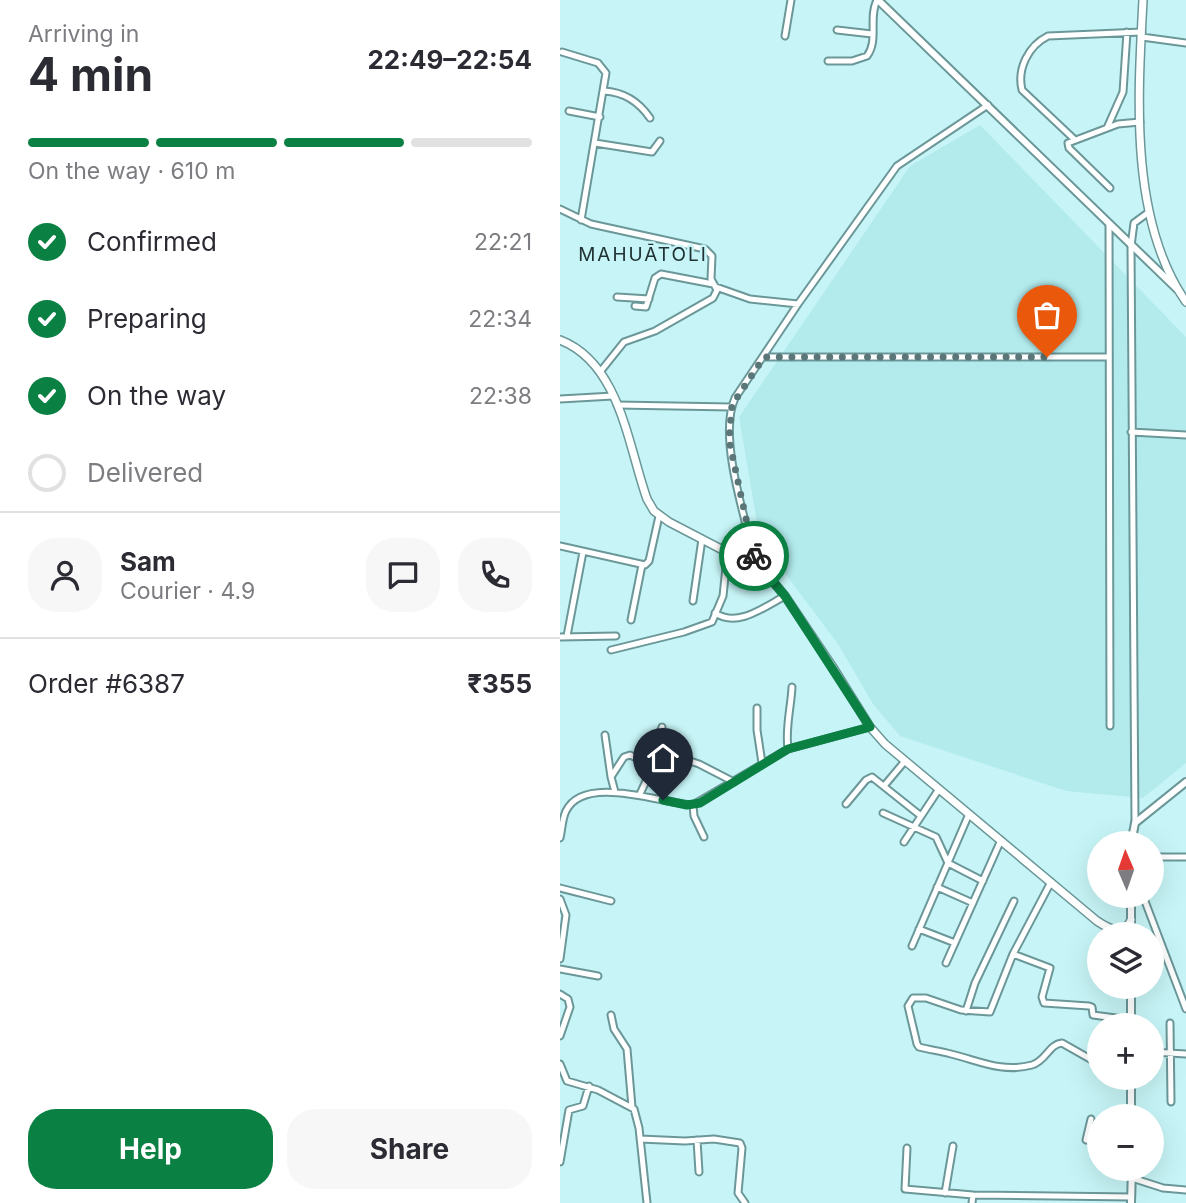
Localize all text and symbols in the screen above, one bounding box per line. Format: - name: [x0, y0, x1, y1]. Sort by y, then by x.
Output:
- text: Arriving in: [28, 20, 139, 48]
- text: 22:49–22:54: [367, 44, 532, 75]
- text: 4 min: [28, 46, 153, 102]
- text: On the way · 610 m: [28, 157, 235, 185]
- icon: check: [28, 223, 66, 261]
- text: Confirmed: [87, 226, 217, 257]
- text: 22:21: [474, 228, 532, 256]
- district label: MAHUĀTOLI: [578, 243, 708, 266]
- pin: [1017, 285, 1077, 357]
- icon: bag: [1028, 296, 1066, 334]
- icon: check: [28, 300, 66, 338]
- text: Preparing: [87, 303, 207, 334]
- text: 22:34: [468, 305, 532, 333]
- icon: check: [28, 377, 66, 415]
- text: On the way: [87, 380, 226, 411]
- text: 22:38: [469, 382, 532, 410]
- text: Delivered: [87, 457, 203, 488]
- courier: [719, 521, 789, 591]
- icon: bike: [735, 537, 773, 575]
- button: person: [28, 538, 102, 612]
- button: chat: [366, 538, 440, 612]
- button: phone: [458, 538, 532, 612]
- text: Sam: [120, 546, 176, 577]
- text: Courier · 4.9: [120, 577, 255, 605]
- text: Order #6387: [28, 668, 185, 699]
- text: ₹355: [467, 668, 532, 699]
- pin: [633, 728, 693, 800]
- icon: home: [644, 739, 682, 777]
- north arrow: [1087, 831, 1164, 908]
- map controls: [1087, 831, 1164, 1181]
- button: layers: [1087, 922, 1164, 999]
- button: +: [1087, 1013, 1164, 1090]
- button: −: [1087, 1104, 1164, 1181]
- button: Help: [28, 1109, 273, 1189]
- button: Share: [287, 1109, 532, 1189]

